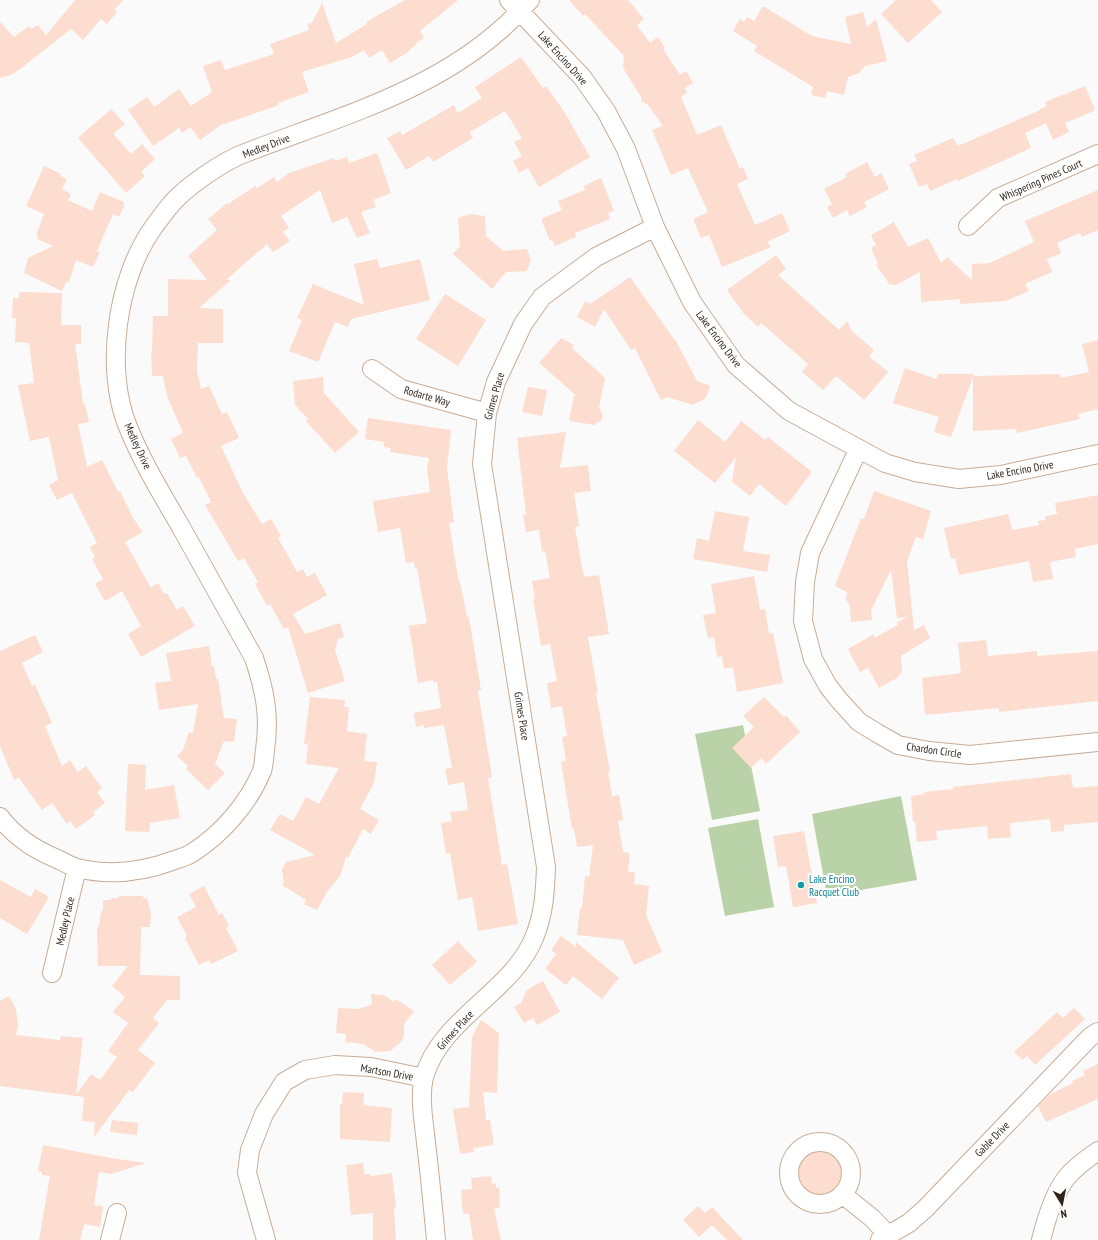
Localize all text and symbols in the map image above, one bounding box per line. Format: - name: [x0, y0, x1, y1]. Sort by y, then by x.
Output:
- street label: Lake Encino Drive: [535, 28, 591, 88]
- street label: Medley Drive: [240, 130, 292, 161]
- street label: Whispering Pines Court: [998, 156, 1084, 204]
- street label: Lake Encino Drive: [693, 308, 745, 371]
- street label: Grimes Place: [481, 370, 508, 421]
- street label: Rodarte Way: [402, 383, 452, 409]
- street label: Medley Drive: [121, 421, 155, 472]
- street label: Lake Encino Drive: [985, 457, 1055, 483]
- street label: Grimes Place: [511, 691, 533, 742]
- street label: Chardon Circle: [906, 739, 963, 761]
- place label: Lake Encino Racquet Club: [809, 872, 859, 899]
- marker: Lake Encino Racquet Club: [796, 880, 806, 890]
- street label: Medley Place: [53, 895, 77, 947]
- street label: Grimes Place: [433, 1007, 477, 1053]
- street label: Martson Drive: [360, 1060, 415, 1084]
- street label: Gable Drive: [972, 1118, 1013, 1160]
- north arrow: [1042, 1184, 1082, 1224]
- text: N: [1060, 1206, 1068, 1221]

